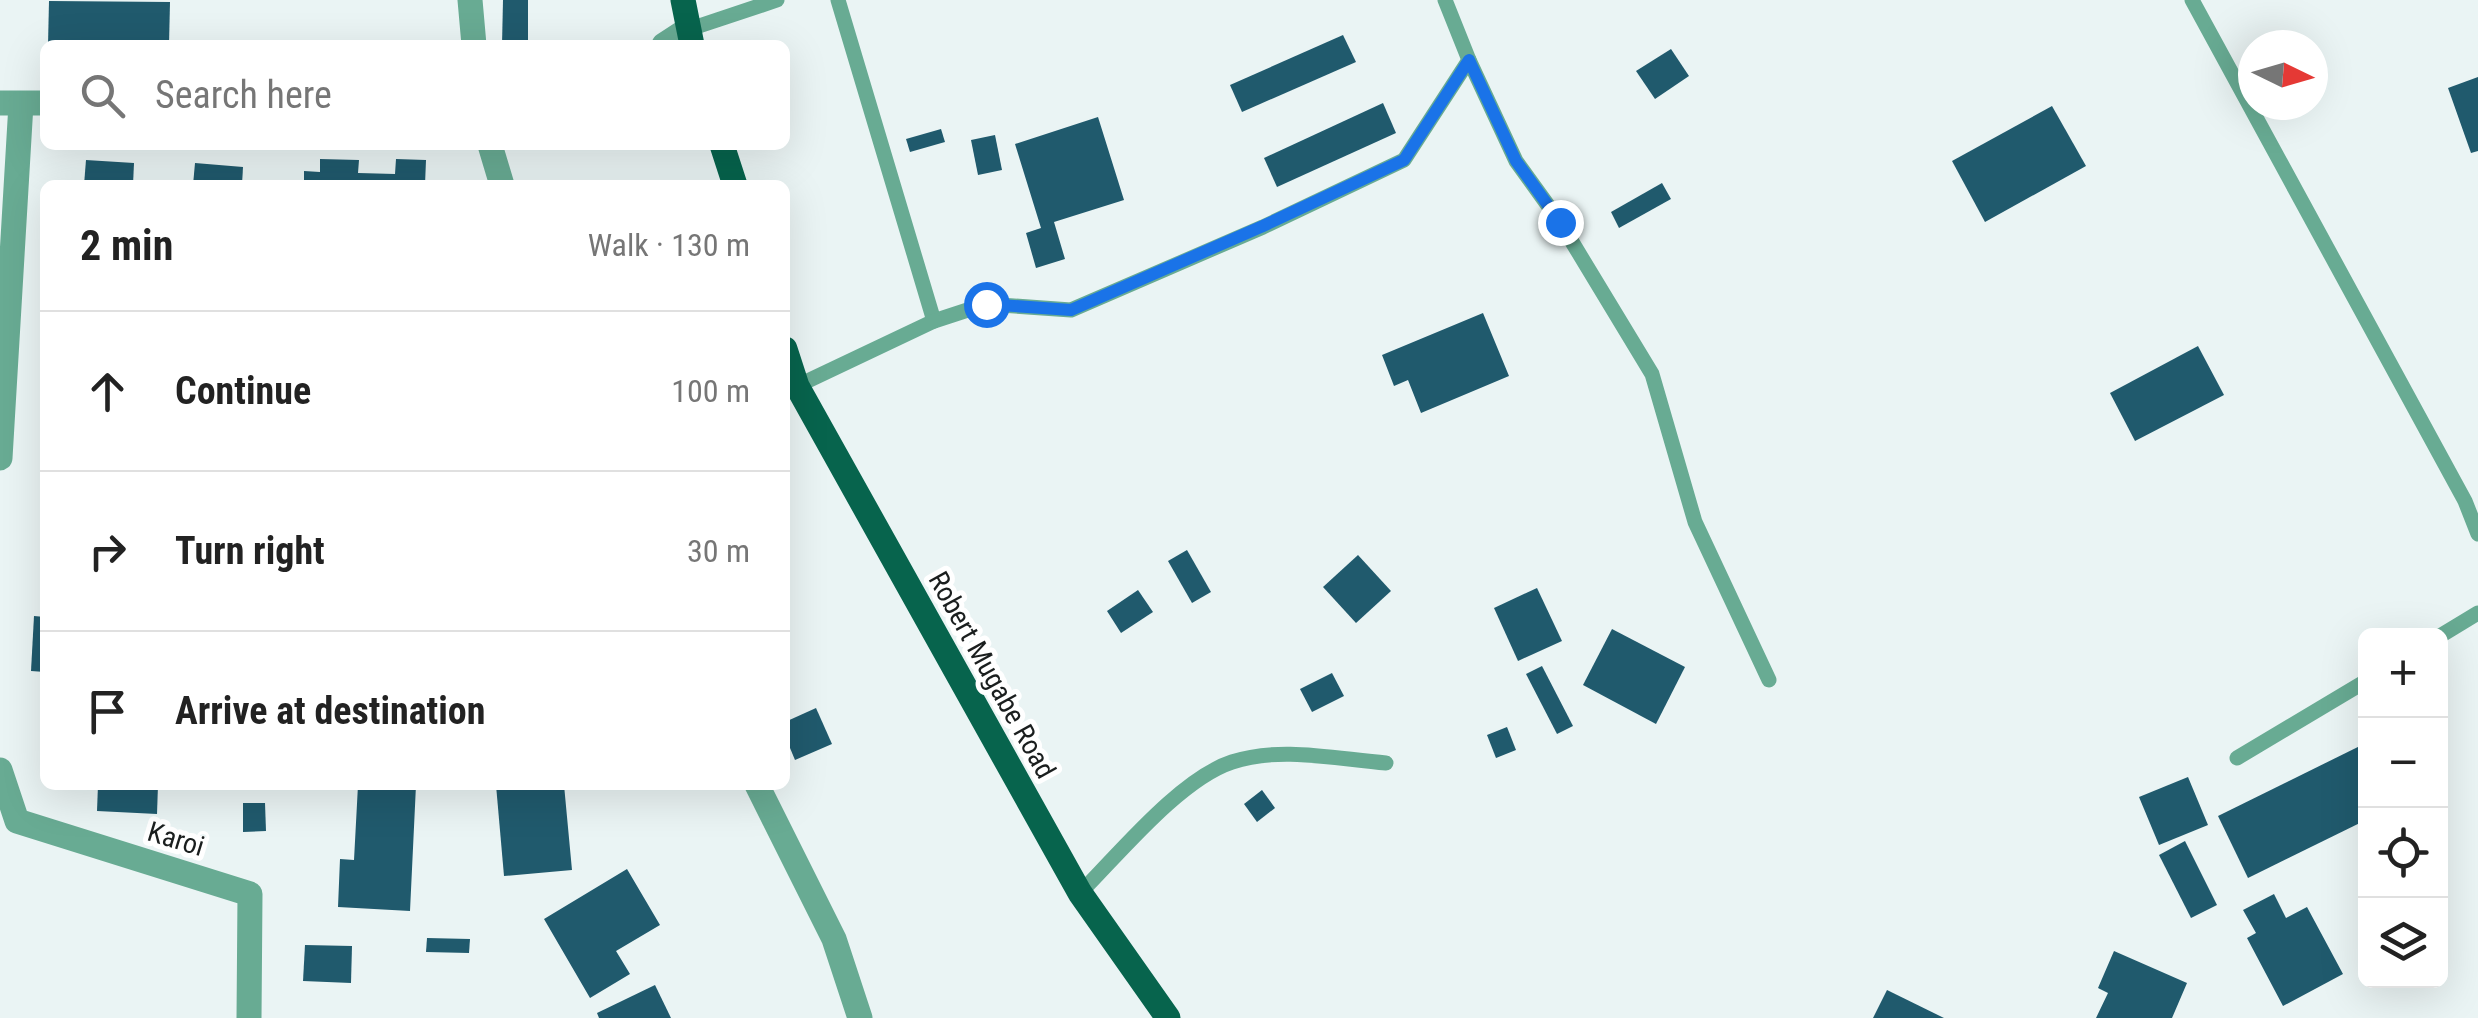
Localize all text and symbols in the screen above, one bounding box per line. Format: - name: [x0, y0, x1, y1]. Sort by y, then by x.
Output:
- north arrow: [2238, 30, 2328, 120]
- search box: [40, 40, 790, 150]
- icon: search: [75, 68, 130, 123]
- text: Search here: [155, 73, 332, 117]
- route end: [1538, 200, 1584, 246]
- text: 2 min: [80, 221, 173, 270]
- text: Walk · 130 m: [588, 226, 750, 264]
- route start: [964, 282, 1010, 328]
- icon: ahead: [80, 364, 135, 419]
- text: Continue: [175, 369, 311, 413]
- text: 100 m: [671, 372, 750, 410]
- icon: right: [80, 524, 135, 579]
- text: Turn right: [175, 529, 325, 573]
- text: 30 m: [687, 532, 750, 570]
- street label: Robert Mugabe Road: [922, 566, 1062, 784]
- map controls: [2358, 628, 2448, 988]
- button: +: [2358, 628, 2448, 718]
- icon: arrive: [80, 684, 135, 739]
- text: Arrive at destination: [175, 689, 485, 733]
- button: −: [2358, 718, 2448, 808]
- button: locate: [2358, 808, 2448, 898]
- street label: Karoi: [144, 815, 208, 863]
- button: layers: [2358, 898, 2448, 988]

